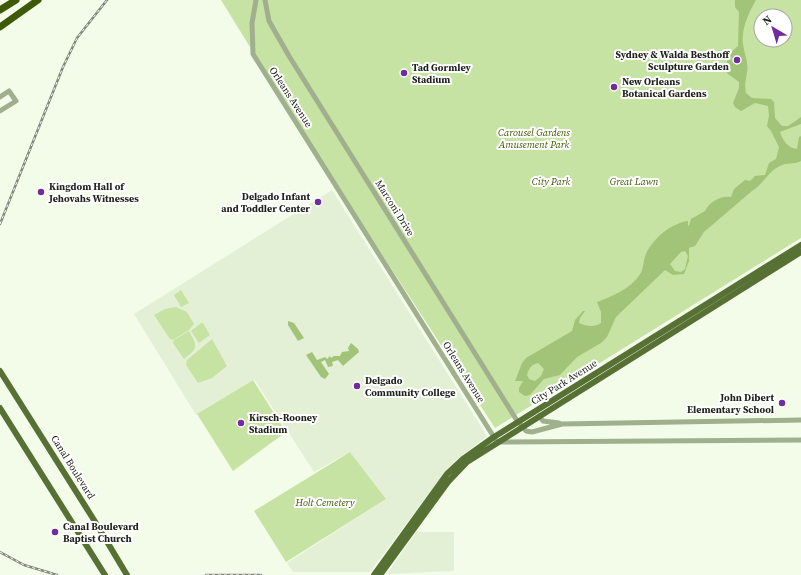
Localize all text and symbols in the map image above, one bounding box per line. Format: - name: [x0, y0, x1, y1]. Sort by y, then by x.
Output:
- north arrow: [753, 8, 793, 48]
- text: N: [759, 12, 775, 29]
- place label: Sydney & Walda Besthoff Sculpture Garden: [616, 48, 730, 73]
- marker: Sydney & Walda Besthoff Sculpture Garden: [732, 55, 742, 65]
- place label: Tad Gormley Stadium: [412, 61, 472, 86]
- street label: Orleans Avenue: [267, 64, 315, 130]
- marker: Tad Gormley Stadium: [399, 68, 409, 78]
- place label: New Orleans Botanical Gardens: [622, 75, 707, 100]
- marker: New Orleans Botanical Gardens: [609, 82, 619, 92]
- park label: Carousel Gardens Amusement Park: [498, 126, 570, 151]
- park label: City Park: [532, 175, 571, 188]
- park label: Great Lawn: [610, 175, 659, 188]
- street label: Marconi Drive: [373, 177, 417, 239]
- place label: Kingdom Hall of Jehovahs Witnesses: [48, 180, 139, 205]
- marker: Kingdom Hall of Jehovahs Witnesses: [36, 187, 46, 197]
- place label: Delgado Infant and Toddler Center: [221, 190, 310, 215]
- marker: Delgado Infant and Toddler Center: [313, 197, 323, 207]
- street label: Orleans Avenue: [440, 339, 488, 405]
- street label: City Park Avenue: [528, 356, 600, 408]
- place label: Delgado Community College: [365, 374, 455, 399]
- marker: Delgado Community College: [352, 381, 362, 391]
- place label: John Dibert Elementary School: [687, 391, 774, 416]
- marker: John Dibert Elementary School: [777, 398, 787, 408]
- place label: Kirsch-Rooney Stadium: [249, 411, 318, 436]
- marker: Kirsch-Rooney Stadium: [236, 418, 246, 428]
- street label: Canal Boulevard: [48, 433, 98, 502]
- park label: Holt Cemetery: [295, 496, 355, 509]
- place label: Canal Boulevard Baptist Church: [63, 520, 139, 545]
- marker: Canal Boulevard Baptist Church: [50, 527, 60, 537]

